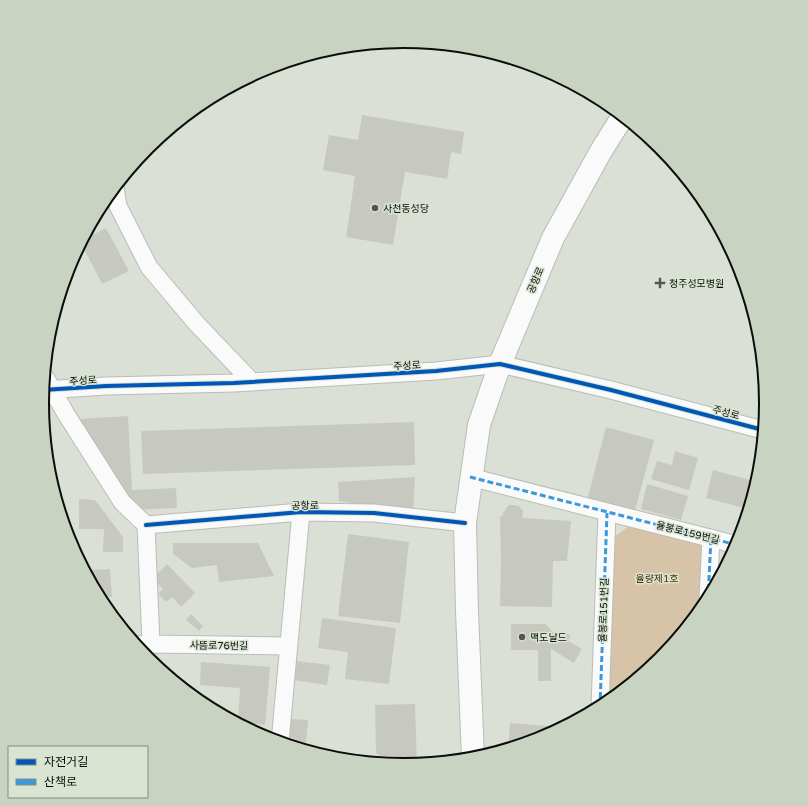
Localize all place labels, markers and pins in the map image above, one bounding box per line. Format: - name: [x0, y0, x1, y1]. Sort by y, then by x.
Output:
- marker: 사천동성당: [370, 203, 380, 213]
- place label: 사천동성당: [383, 203, 429, 215]
- marker: 청주성모병원: [654, 277, 666, 289]
- place label: 청주성모병원: [669, 278, 724, 290]
- marker: 맥도날드: [517, 632, 527, 642]
- place label: 맥도날드: [530, 632, 567, 644]

